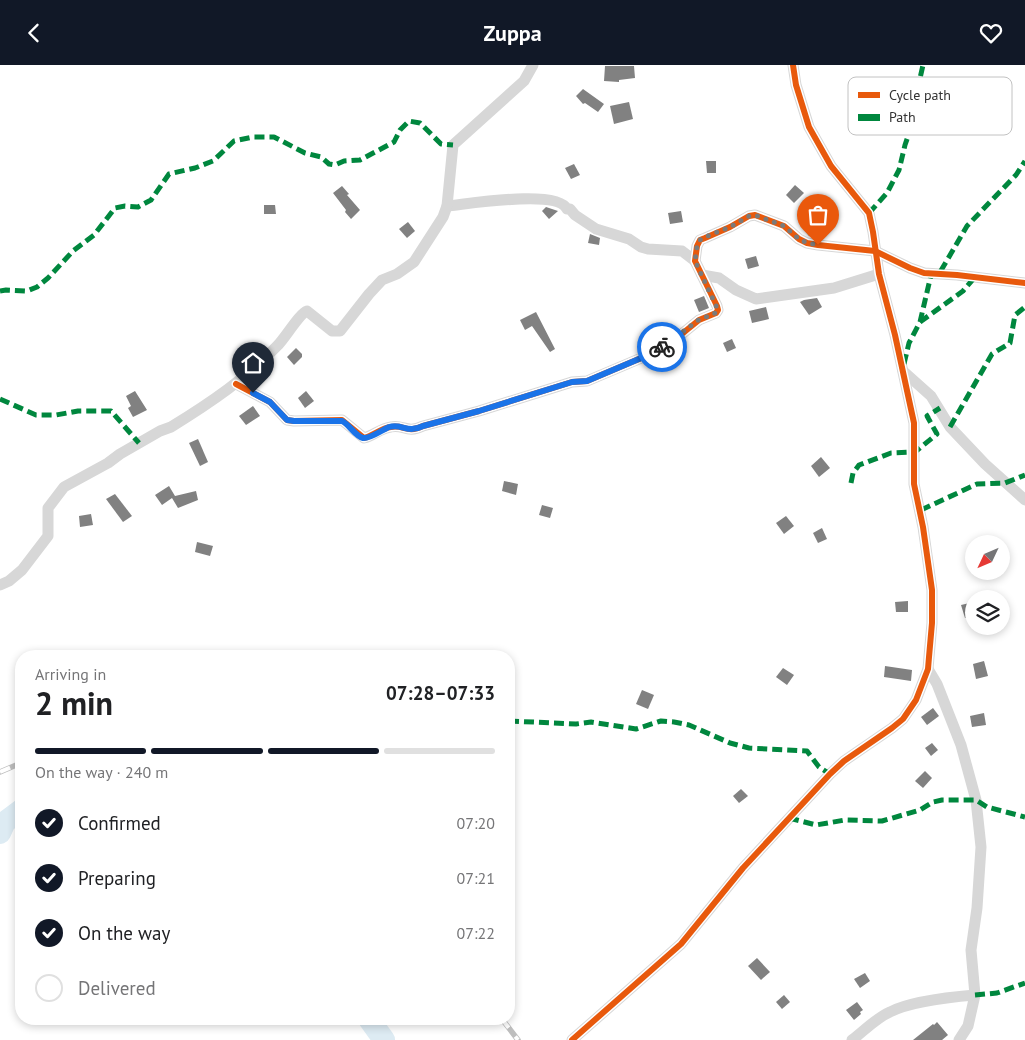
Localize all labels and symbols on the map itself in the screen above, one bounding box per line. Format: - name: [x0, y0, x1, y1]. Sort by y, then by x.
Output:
- legend: [848, 77, 1012, 135]
- text: Cycle path: [889, 86, 951, 104]
- text: Path: [889, 108, 916, 126]
- pin: [797, 194, 839, 245]
- courier: [637, 322, 687, 372]
- pin: [232, 342, 274, 393]
- north arrow: [965, 535, 1010, 580]

